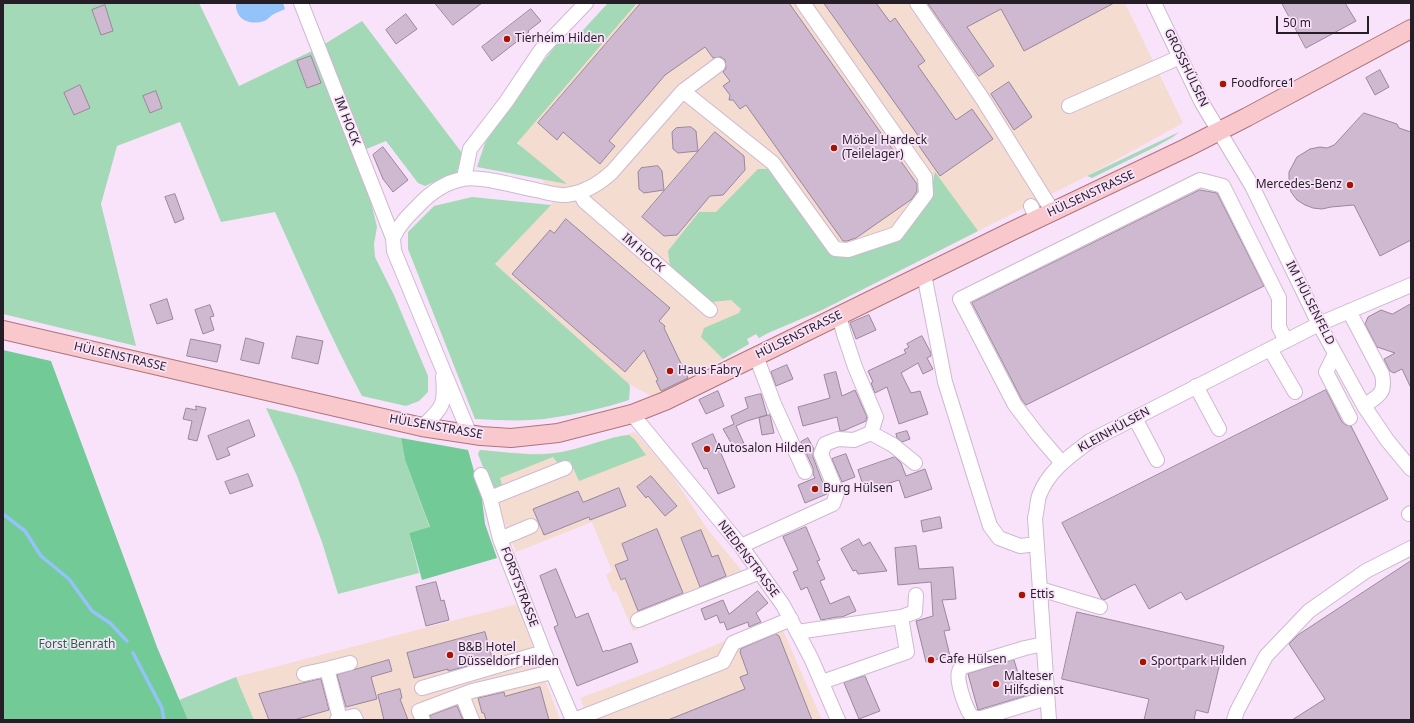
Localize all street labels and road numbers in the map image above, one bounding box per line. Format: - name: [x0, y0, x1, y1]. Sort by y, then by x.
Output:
- street label: GROSSHÜLSEN: [1161, 27, 1211, 109]
- street label: IM HOCK: [331, 94, 363, 148]
- street label: HÜLSENSTRASSE: [1045, 167, 1137, 221]
- street label: IM HOCK: [619, 231, 667, 275]
- street label: IM HÜLSENFELD: [1283, 259, 1337, 347]
- street label: HÜLSENSTRASSE: [753, 308, 845, 362]
- street label: HÜLSENSTRASSE: [72, 339, 168, 375]
- street label: KLEINHÜLSEN: [1076, 404, 1152, 456]
- street label: HÜLSENSTRASSE: [388, 412, 484, 442]
- street label: NIEDENSTRASSE: [714, 518, 782, 600]
- street label: FORSTSTRASSE: [497, 545, 541, 629]

